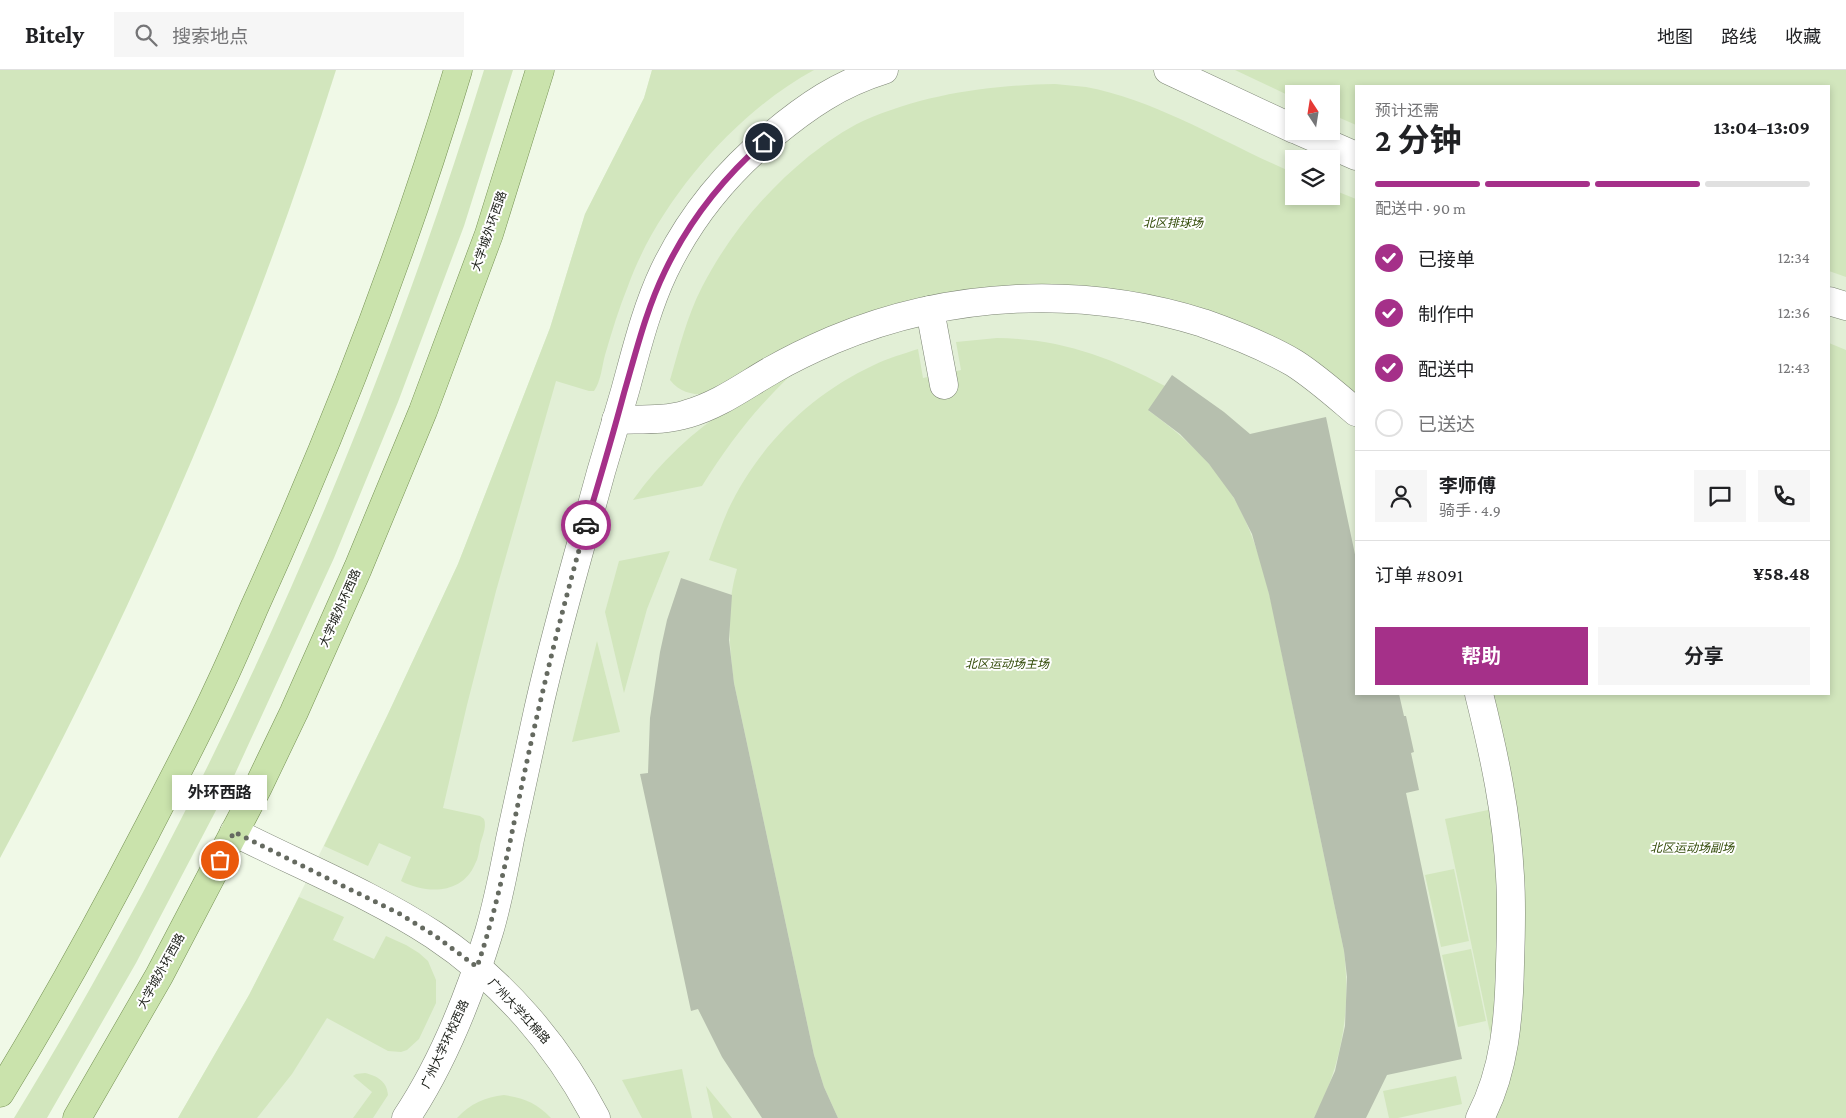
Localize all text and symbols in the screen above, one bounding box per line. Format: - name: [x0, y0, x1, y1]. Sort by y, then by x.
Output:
- search box: [114, 12, 464, 57]
- text: Bitely: [25, 21, 84, 48]
- icon: search: [132, 21, 160, 49]
- text: 搜索地点: [172, 26, 248, 47]
- text: 地图: [1657, 27, 1693, 47]
- text: 路线: [1721, 27, 1757, 47]
- text: 收藏: [1785, 27, 1821, 47]
- north arrow: [1285, 85, 1340, 140]
- map controls: [1285, 85, 1340, 205]
- text: 预计还需: [1375, 102, 1439, 119]
- text: 13:04–13:09: [1714, 117, 1810, 138]
- pin: [743, 121, 785, 163]
- text: 2 分钟: [1375, 122, 1461, 158]
- icon: home: [750, 128, 778, 156]
- button: layers: [1285, 150, 1340, 205]
- street label: 大学城外环西路: [469, 189, 509, 273]
- text: 配送中 · 90 m: [1375, 200, 1466, 217]
- park label: 北区排球场: [1143, 216, 1204, 230]
- icon: check: [1375, 244, 1403, 272]
- text: 已接单: [1418, 249, 1475, 270]
- text: 12:34: [1778, 249, 1810, 266]
- icon: check: [1375, 299, 1403, 327]
- text: 制作中: [1418, 304, 1475, 325]
- text: 12:36: [1778, 304, 1810, 321]
- icon: check: [1375, 354, 1403, 382]
- text: 配送中: [1418, 359, 1475, 380]
- text: 12:43: [1778, 359, 1810, 376]
- text: 已送达: [1418, 414, 1475, 435]
- button: person: [1375, 470, 1427, 522]
- button: chat: [1694, 470, 1746, 522]
- button: phone: [1758, 470, 1810, 522]
- text: 李师傅: [1439, 475, 1496, 496]
- courier: [561, 500, 611, 550]
- text: 骑手 · 4.9: [1439, 502, 1501, 519]
- icon: car: [572, 511, 600, 539]
- text: ¥58.48: [1753, 563, 1810, 584]
- text: 订单 #8091: [1375, 565, 1463, 586]
- street label: 大学城外环西路: [317, 567, 363, 649]
- button: 帮助: [1375, 627, 1588, 685]
- button: 分享: [1598, 627, 1810, 685]
- park label: 北区运动场主场: [965, 657, 1050, 671]
- callout: 外环西路: [172, 775, 268, 810]
- text: 外环西路: [187, 784, 252, 801]
- pin: [199, 839, 241, 881]
- park label: 北区运动场副场: [1650, 841, 1735, 855]
- icon: bag: [206, 846, 234, 874]
- street label: 大学城外环西路: [135, 931, 187, 1011]
- street label: 广州大学红棉路: [485, 976, 553, 1046]
- street label: 广州大学环校西路: [418, 998, 472, 1090]

